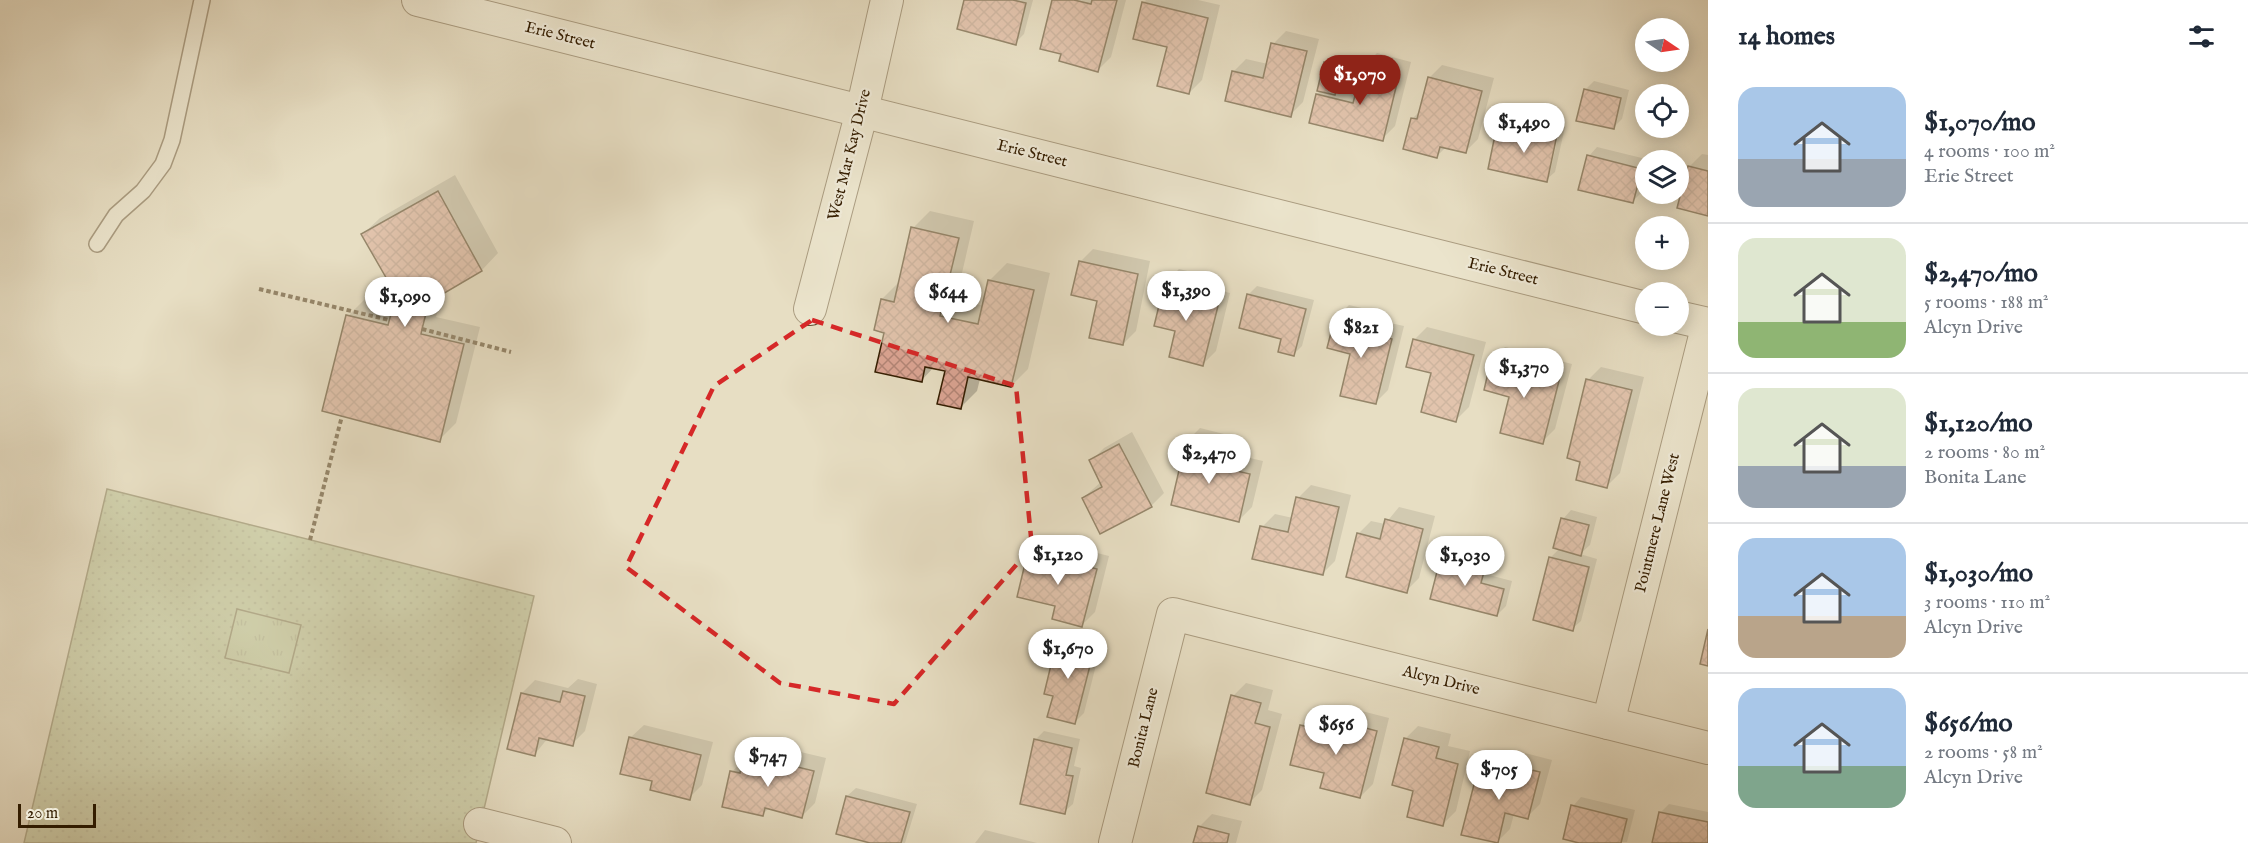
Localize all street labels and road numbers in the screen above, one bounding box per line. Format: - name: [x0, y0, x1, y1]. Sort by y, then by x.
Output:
- street label: Erie Street: [523, 18, 598, 55]
- street label: West Mar Kay Drive: [824, 87, 876, 223]
- street label: Erie Street: [995, 136, 1070, 173]
- street label: Erie Street: [1466, 254, 1541, 291]
- street label: Pointmere Lane West: [1631, 451, 1685, 595]
- street label: Alcyn Drive: [1399, 661, 1482, 700]
- street label: Bonita Lane: [1124, 686, 1164, 770]

